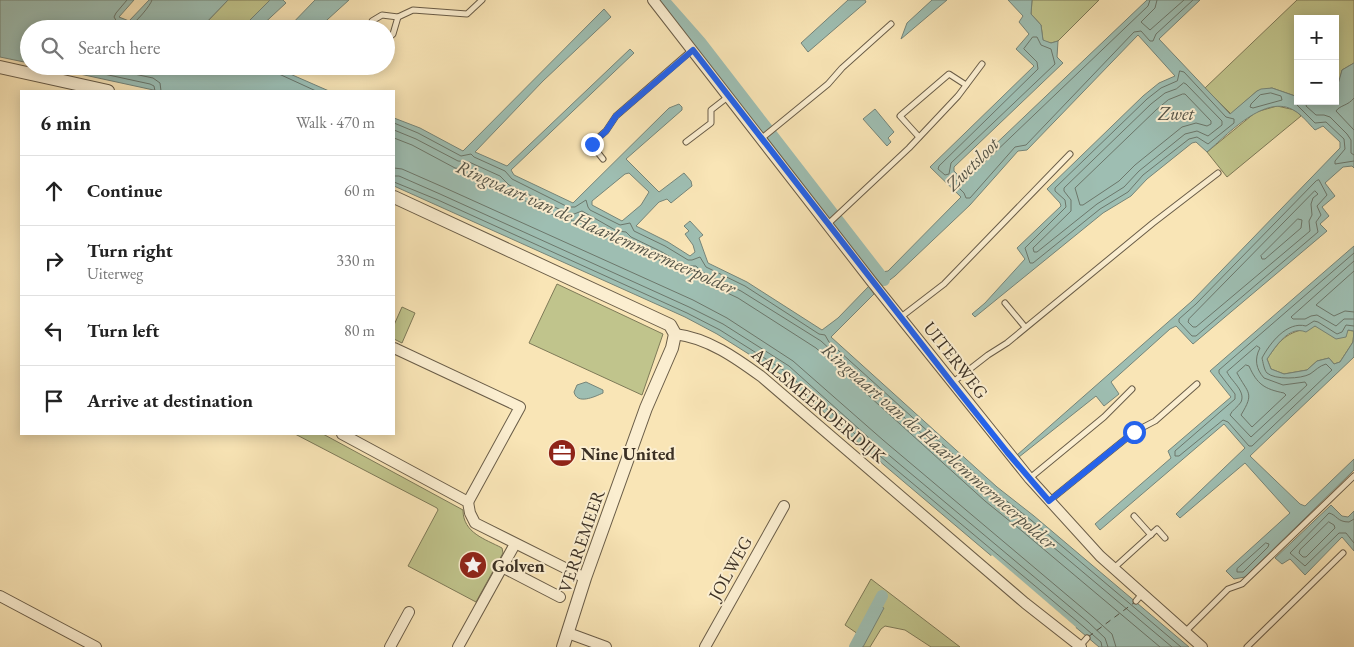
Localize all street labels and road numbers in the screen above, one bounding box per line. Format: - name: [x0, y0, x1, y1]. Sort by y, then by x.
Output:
- street label: UITERWEG: [919, 317, 993, 403]
- street label: AALSMEERDERDIJK: [747, 342, 891, 468]
- street label: VERREMEER: [553, 486, 609, 596]
- street label: JOLWEG: [702, 532, 757, 606]

